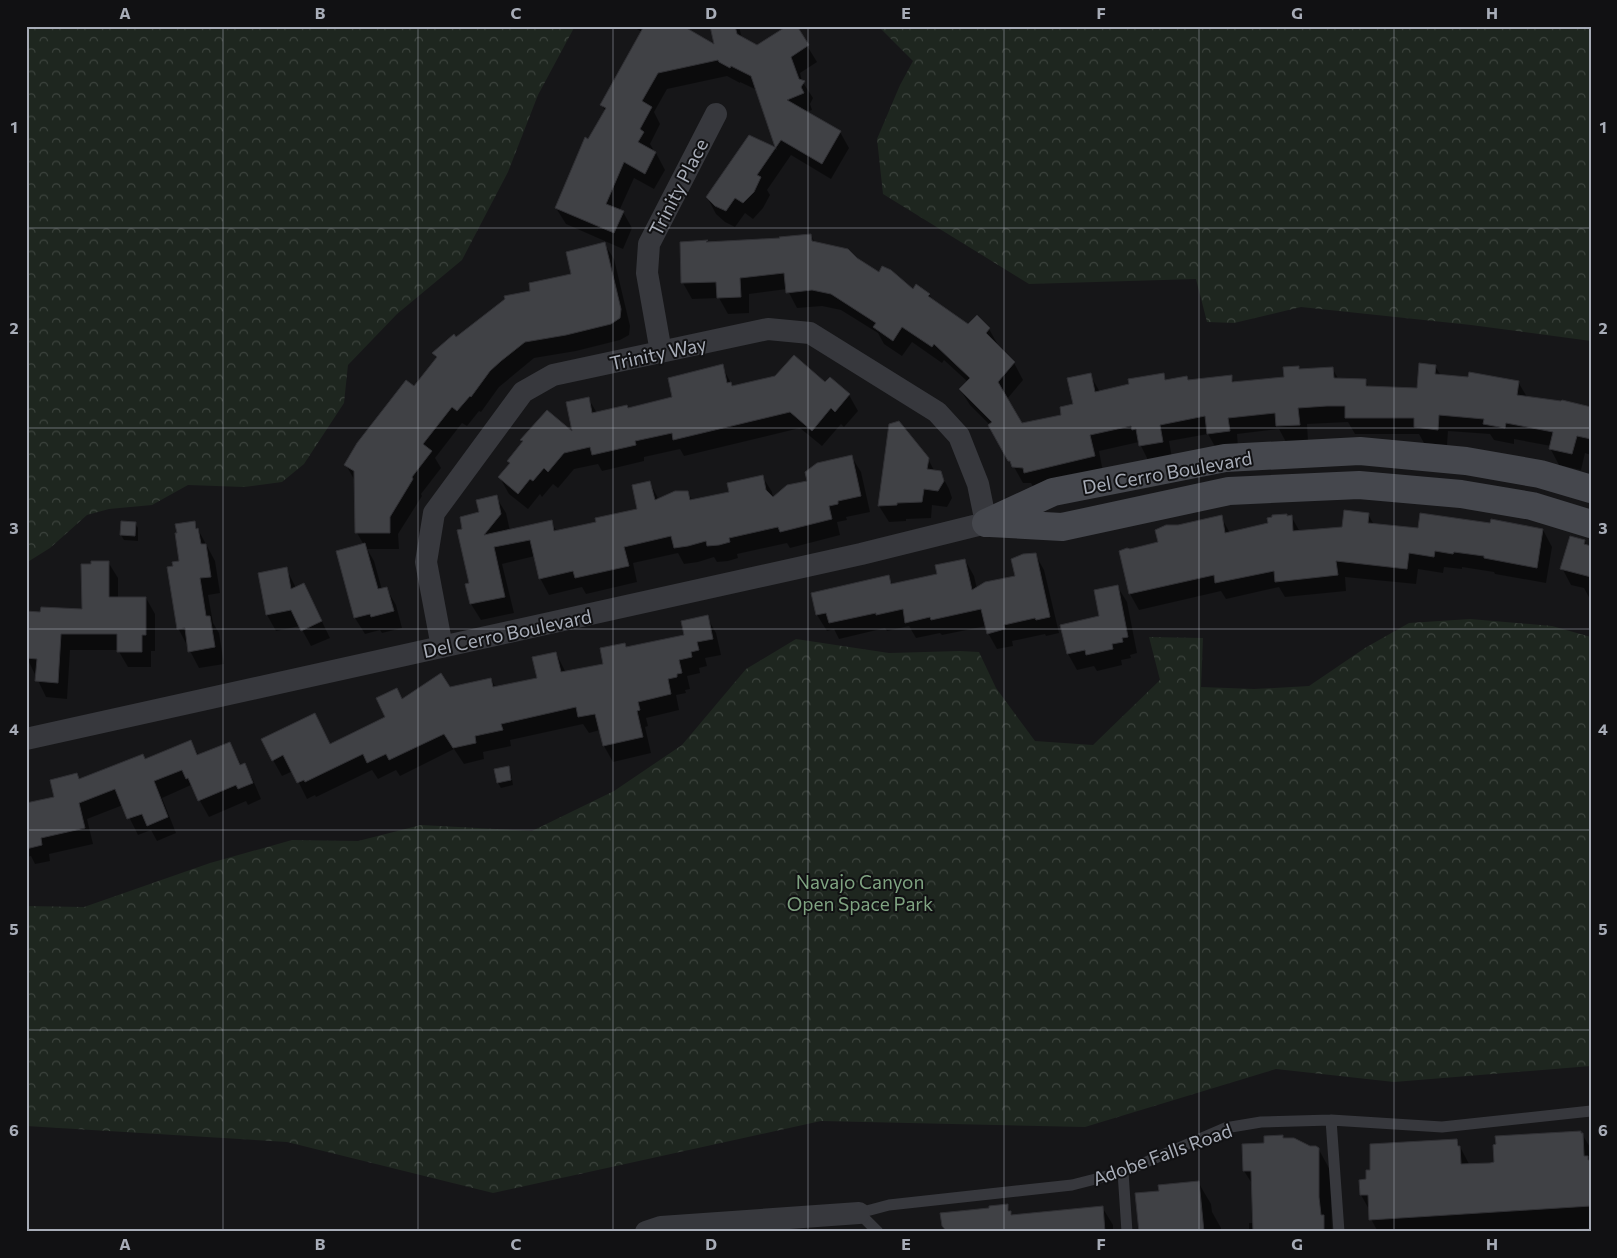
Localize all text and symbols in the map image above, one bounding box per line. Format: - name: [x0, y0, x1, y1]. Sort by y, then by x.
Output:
- text: A: [119, 3, 131, 22]
- text: B: [315, 3, 326, 22]
- text: C: [511, 3, 522, 22]
- text: D: [705, 3, 717, 22]
- text: E: [901, 3, 911, 22]
- text: F: [1096, 3, 1106, 22]
- text: G: [1291, 3, 1303, 22]
- text: H: [1486, 3, 1498, 22]
- text: 1: [10, 117, 18, 136]
- text: 1: [1599, 117, 1607, 136]
- street label: Trinity Place: [644, 134, 712, 240]
- text: 2: [9, 318, 19, 337]
- text: 2: [1598, 318, 1608, 337]
- street label: Trinity Way: [608, 332, 708, 374]
- street label: Del Cerro Boulevard: [1080, 446, 1254, 498]
- text: 3: [9, 518, 19, 537]
- text: 3: [1598, 518, 1608, 537]
- street label: Del Cerro Boulevard: [421, 604, 593, 662]
- text: 4: [9, 719, 19, 738]
- text: 4: [1598, 719, 1608, 738]
- park label: Navajo Canyon Open Space Park: [787, 870, 933, 915]
- text: 5: [9, 919, 19, 938]
- text: 5: [1598, 919, 1608, 938]
- street label: Adobe Falls Road: [1089, 1118, 1235, 1190]
- text: 6: [9, 1120, 19, 1139]
- text: 6: [1598, 1120, 1608, 1139]
- text: A: [119, 1234, 131, 1253]
- text: B: [315, 1234, 326, 1253]
- text: C: [511, 1234, 522, 1253]
- text: D: [705, 1234, 717, 1253]
- text: E: [901, 1234, 911, 1253]
- text: F: [1096, 1234, 1106, 1253]
- text: G: [1291, 1234, 1303, 1253]
- text: H: [1486, 1234, 1498, 1253]

